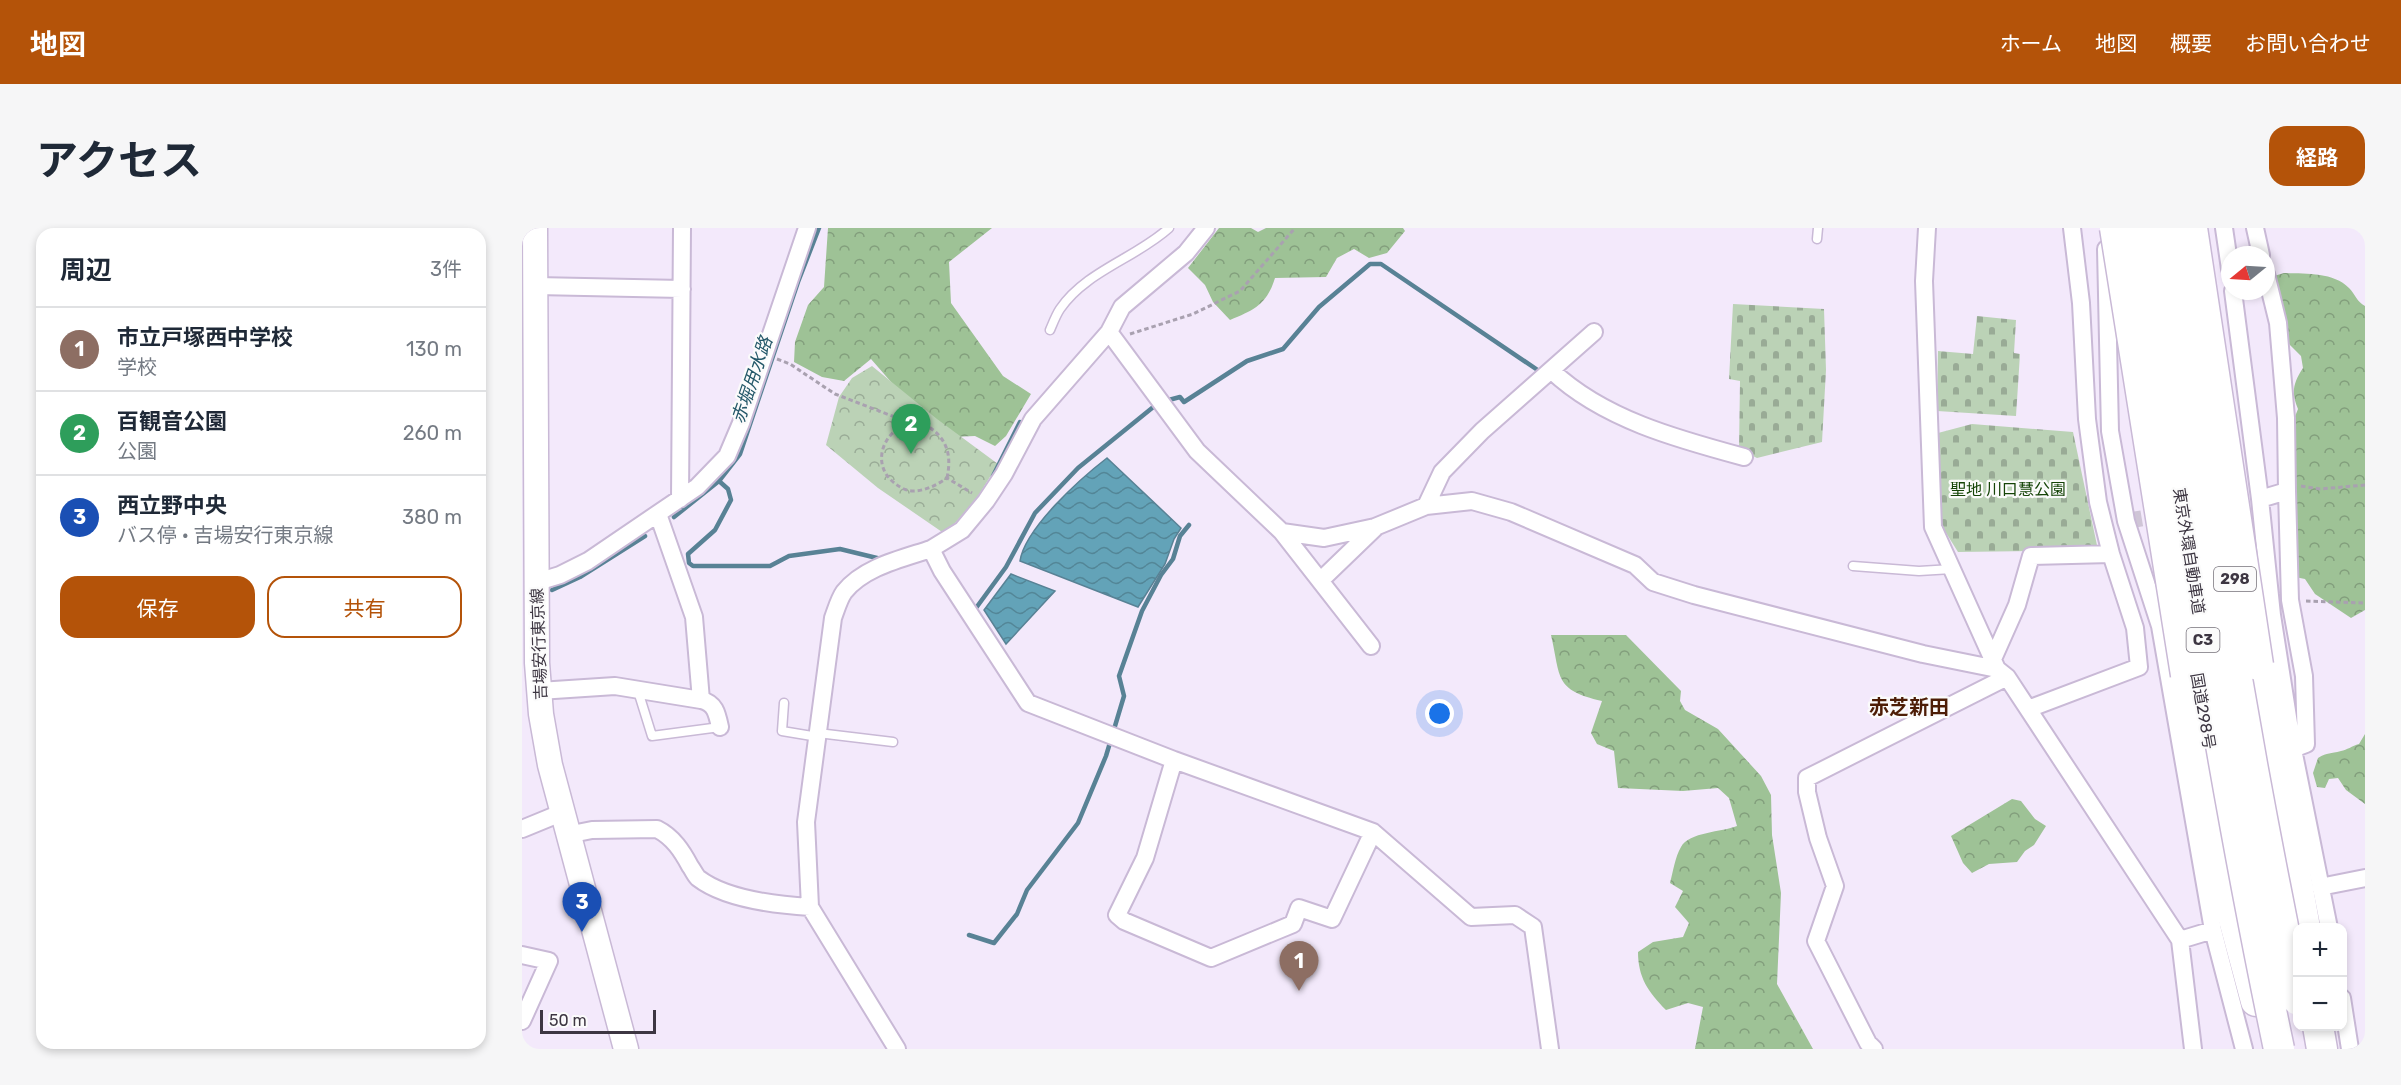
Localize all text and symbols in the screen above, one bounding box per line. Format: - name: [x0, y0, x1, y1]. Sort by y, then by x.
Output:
- text: 地図: [30, 28, 86, 61]
- text: ホーム: [2000, 31, 2062, 56]
- text: 地図: [2095, 31, 2137, 56]
- text: 概要: [2170, 31, 2212, 56]
- text: お問い合わせ: [2245, 31, 2371, 56]
- button: 経路: [2269, 126, 2365, 186]
- text: アクセス: [36, 136, 202, 186]
- north arrow: [2221, 246, 2275, 300]
- text: 周辺: [60, 255, 112, 286]
- text: 3件: [430, 257, 462, 281]
- text: 市立戸塚西中学校: [117, 324, 293, 351]
- water label: 赤堀用水路: [727, 332, 778, 426]
- text: 1: [75, 337, 84, 361]
- text: 130 m: [406, 337, 462, 361]
- text: 学校: [117, 355, 157, 379]
- pin: 2: [892, 404, 930, 454]
- text: 百観音公園: [117, 408, 227, 435]
- text: 2: [73, 421, 86, 445]
- text: 260 m: [403, 421, 462, 445]
- text: 公園: [117, 439, 157, 463]
- park label: 聖地 川口慧公園: [1950, 480, 2066, 499]
- street label: 東京外環自動車道: [2170, 486, 2208, 616]
- text: 西立野中央: [117, 492, 227, 519]
- text: 3: [73, 505, 86, 529]
- text: 380 m: [402, 505, 462, 529]
- text: バス停 · 吉場安行東京線: [117, 523, 333, 547]
- road number: 298: [2214, 567, 2256, 591]
- button: 保存: [60, 576, 255, 638]
- button: 共有: [267, 576, 462, 638]
- street label: 吉場安行東京線: [528, 588, 550, 700]
- road number: C3: [2186, 628, 2220, 652]
- street label: 国道298号: [2187, 671, 2219, 751]
- district label: 赤芝新田: [1869, 695, 1949, 719]
- your location: [1425, 699, 1454, 728]
- pin: 3: [562, 882, 602, 932]
- map controls: [2293, 923, 2347, 1031]
- button: +: [2293, 923, 2347, 977]
- pin: 1: [1280, 942, 1318, 991]
- button: −: [2293, 977, 2347, 1031]
- scale bar: [540, 1007, 656, 1034]
- text: 50 m: [549, 1011, 587, 1030]

